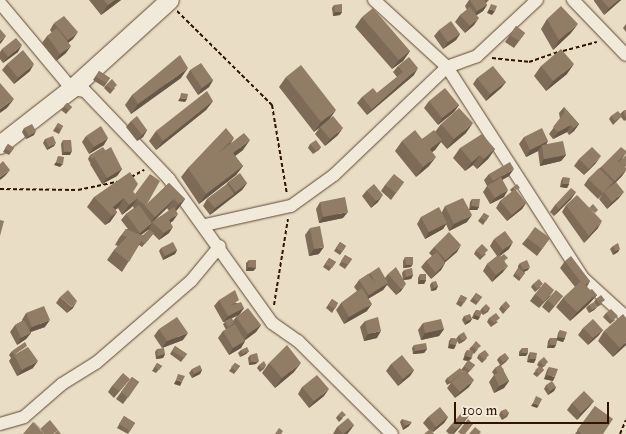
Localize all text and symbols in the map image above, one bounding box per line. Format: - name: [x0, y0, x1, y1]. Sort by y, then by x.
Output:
- scale bar: [456, 392, 611, 424]
- text: 100 m: [462, 401, 497, 420]

